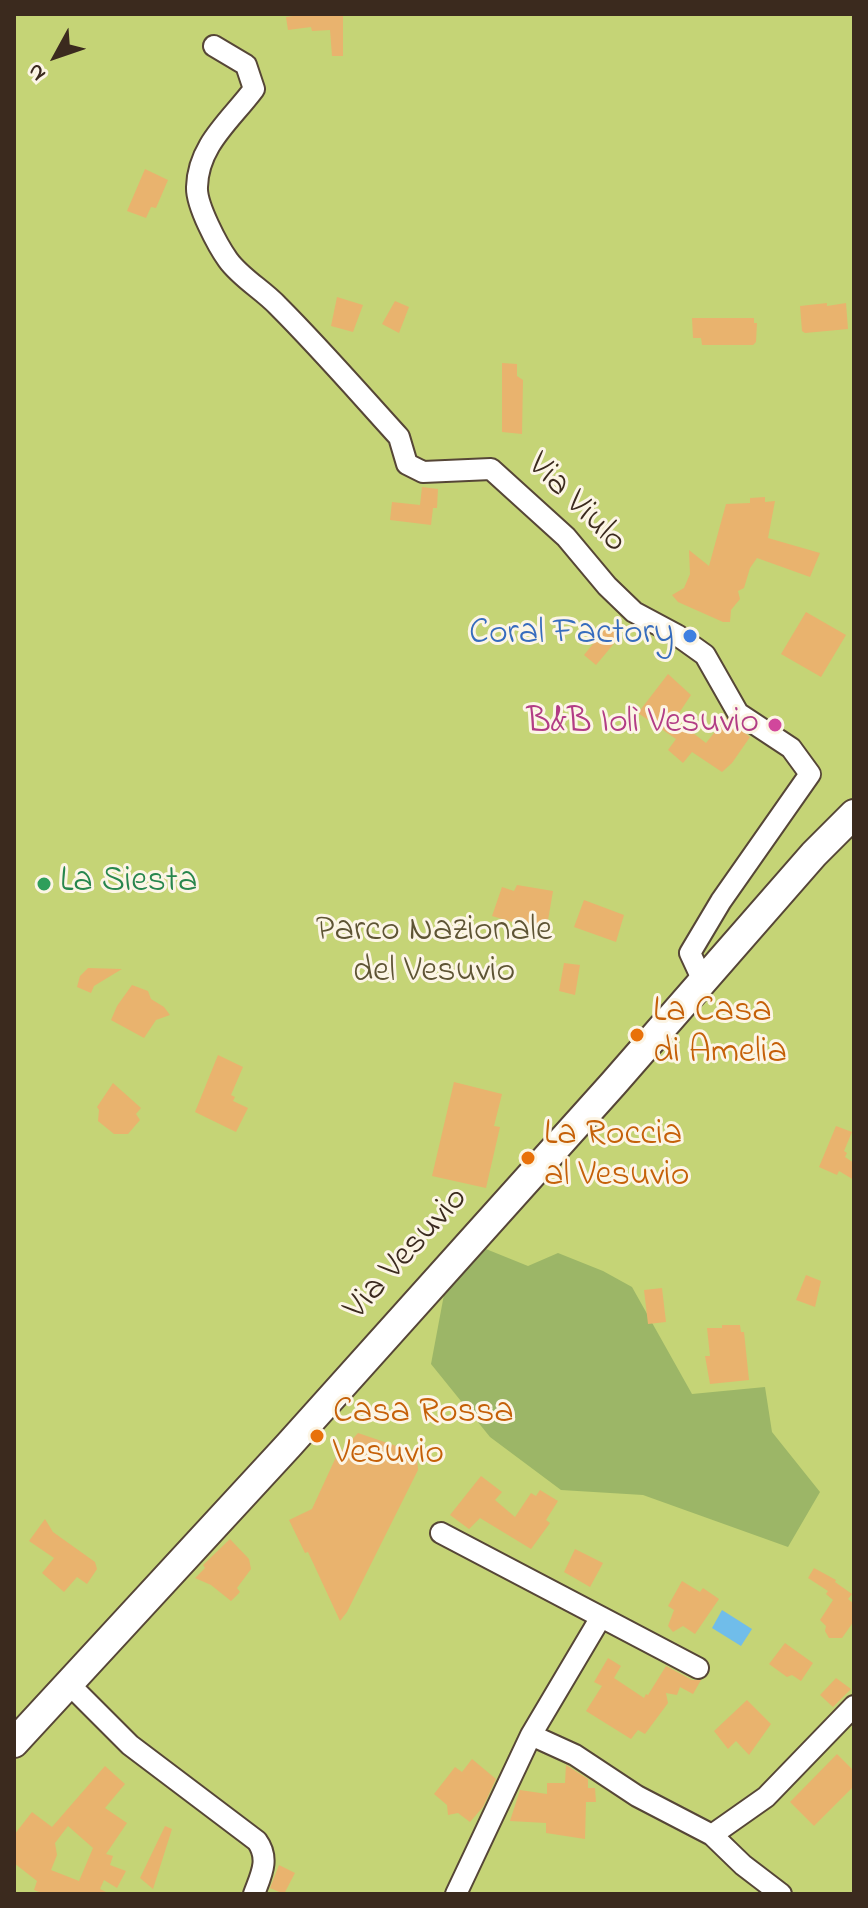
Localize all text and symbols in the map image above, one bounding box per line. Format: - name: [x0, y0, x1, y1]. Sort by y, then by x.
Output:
- north arrow: [16, 16, 96, 96]
- text: N: [21, 55, 55, 87]
- street label: Via Viulo: [516, 446, 634, 564]
- place label: Coral Factory: [469, 614, 674, 658]
- marker: Coral Factory: [681, 627, 699, 645]
- place label: B&B Iolì Vesuvio: [527, 703, 759, 747]
- marker: B&B Iolì Vesuvio: [766, 716, 784, 734]
- place label: La Siesta: [60, 862, 197, 906]
- marker: La Siesta: [35, 875, 53, 893]
- park label: Parco Nazionale del Vesuvio: [316, 911, 552, 996]
- place label: La Casa di Amelia: [653, 992, 787, 1077]
- marker: La Casa di Amelia: [628, 1026, 646, 1044]
- place label: La Roccia al Vesuvio: [544, 1115, 689, 1200]
- marker: La Roccia al Vesuvio: [519, 1149, 537, 1167]
- street label: Via Vesuvio: [337, 1179, 479, 1331]
- place label: Casa Rossa Vesuvio: [333, 1393, 514, 1478]
- marker: Casa Rossa Vesuvio: [308, 1427, 326, 1445]

